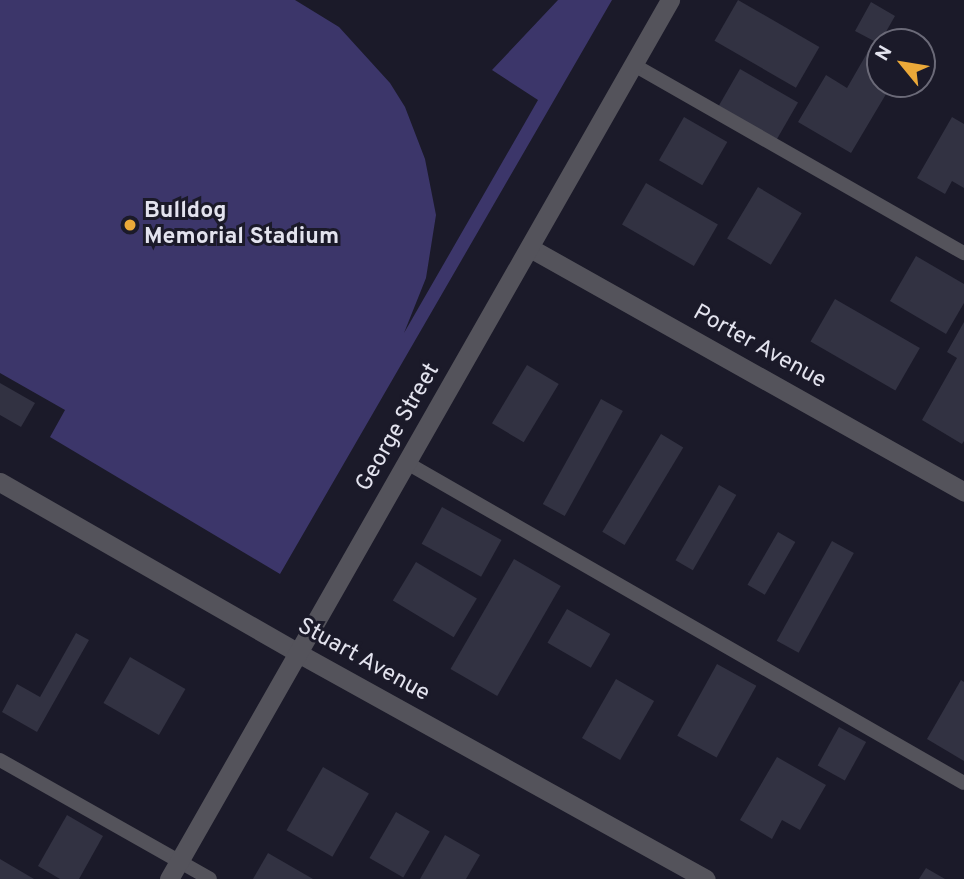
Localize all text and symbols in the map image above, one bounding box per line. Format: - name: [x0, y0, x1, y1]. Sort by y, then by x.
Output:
- north arrow: [866, 28, 936, 98]
- text: N: [871, 42, 898, 65]
- place label: Bulldog Memorial Stadium: [144, 198, 339, 252]
- marker: Bulldog Memorial Stadium: [122, 217, 138, 233]
- street label: Porter Avenue: [687, 300, 831, 396]
- street label: George Street: [351, 359, 447, 497]
- street label: Stuart Avenue: [292, 613, 434, 709]

